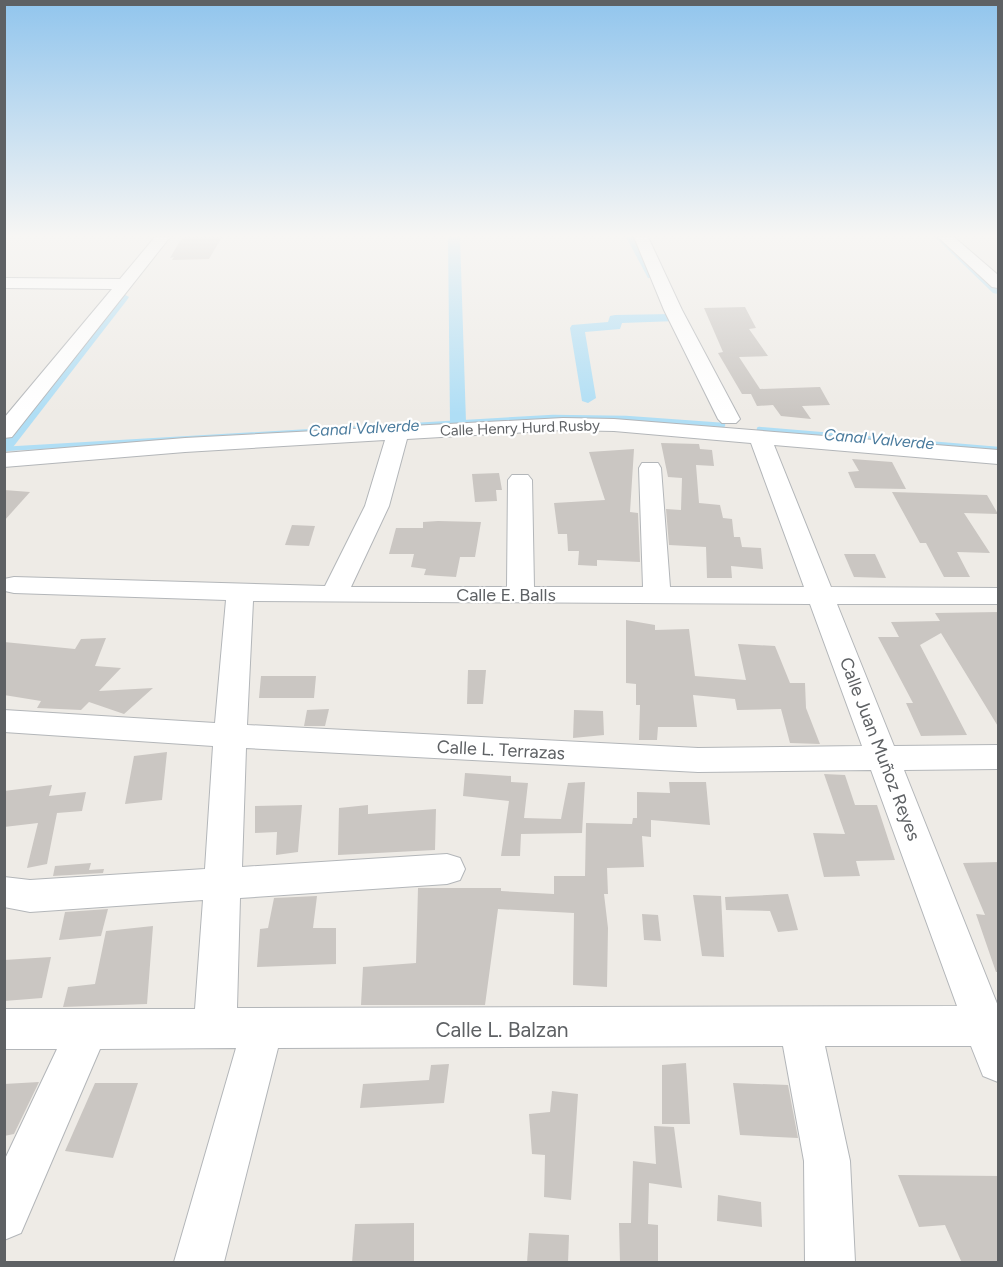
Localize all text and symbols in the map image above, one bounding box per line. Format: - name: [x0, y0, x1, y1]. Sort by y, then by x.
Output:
- water label: Canal Valverde: [308, 416, 420, 440]
- street label: Calle Henry Hurd Rusby: [440, 416, 600, 440]
- water label: Canal Valverde: [823, 425, 935, 453]
- street label: Calle E. Balls: [456, 584, 556, 606]
- street label: Calle Juan Muñoz Reyes: [835, 654, 925, 844]
- street label: Calle L. Terrazas: [436, 736, 566, 764]
- street label: Calle L. Balzan: [435, 1017, 569, 1042]

